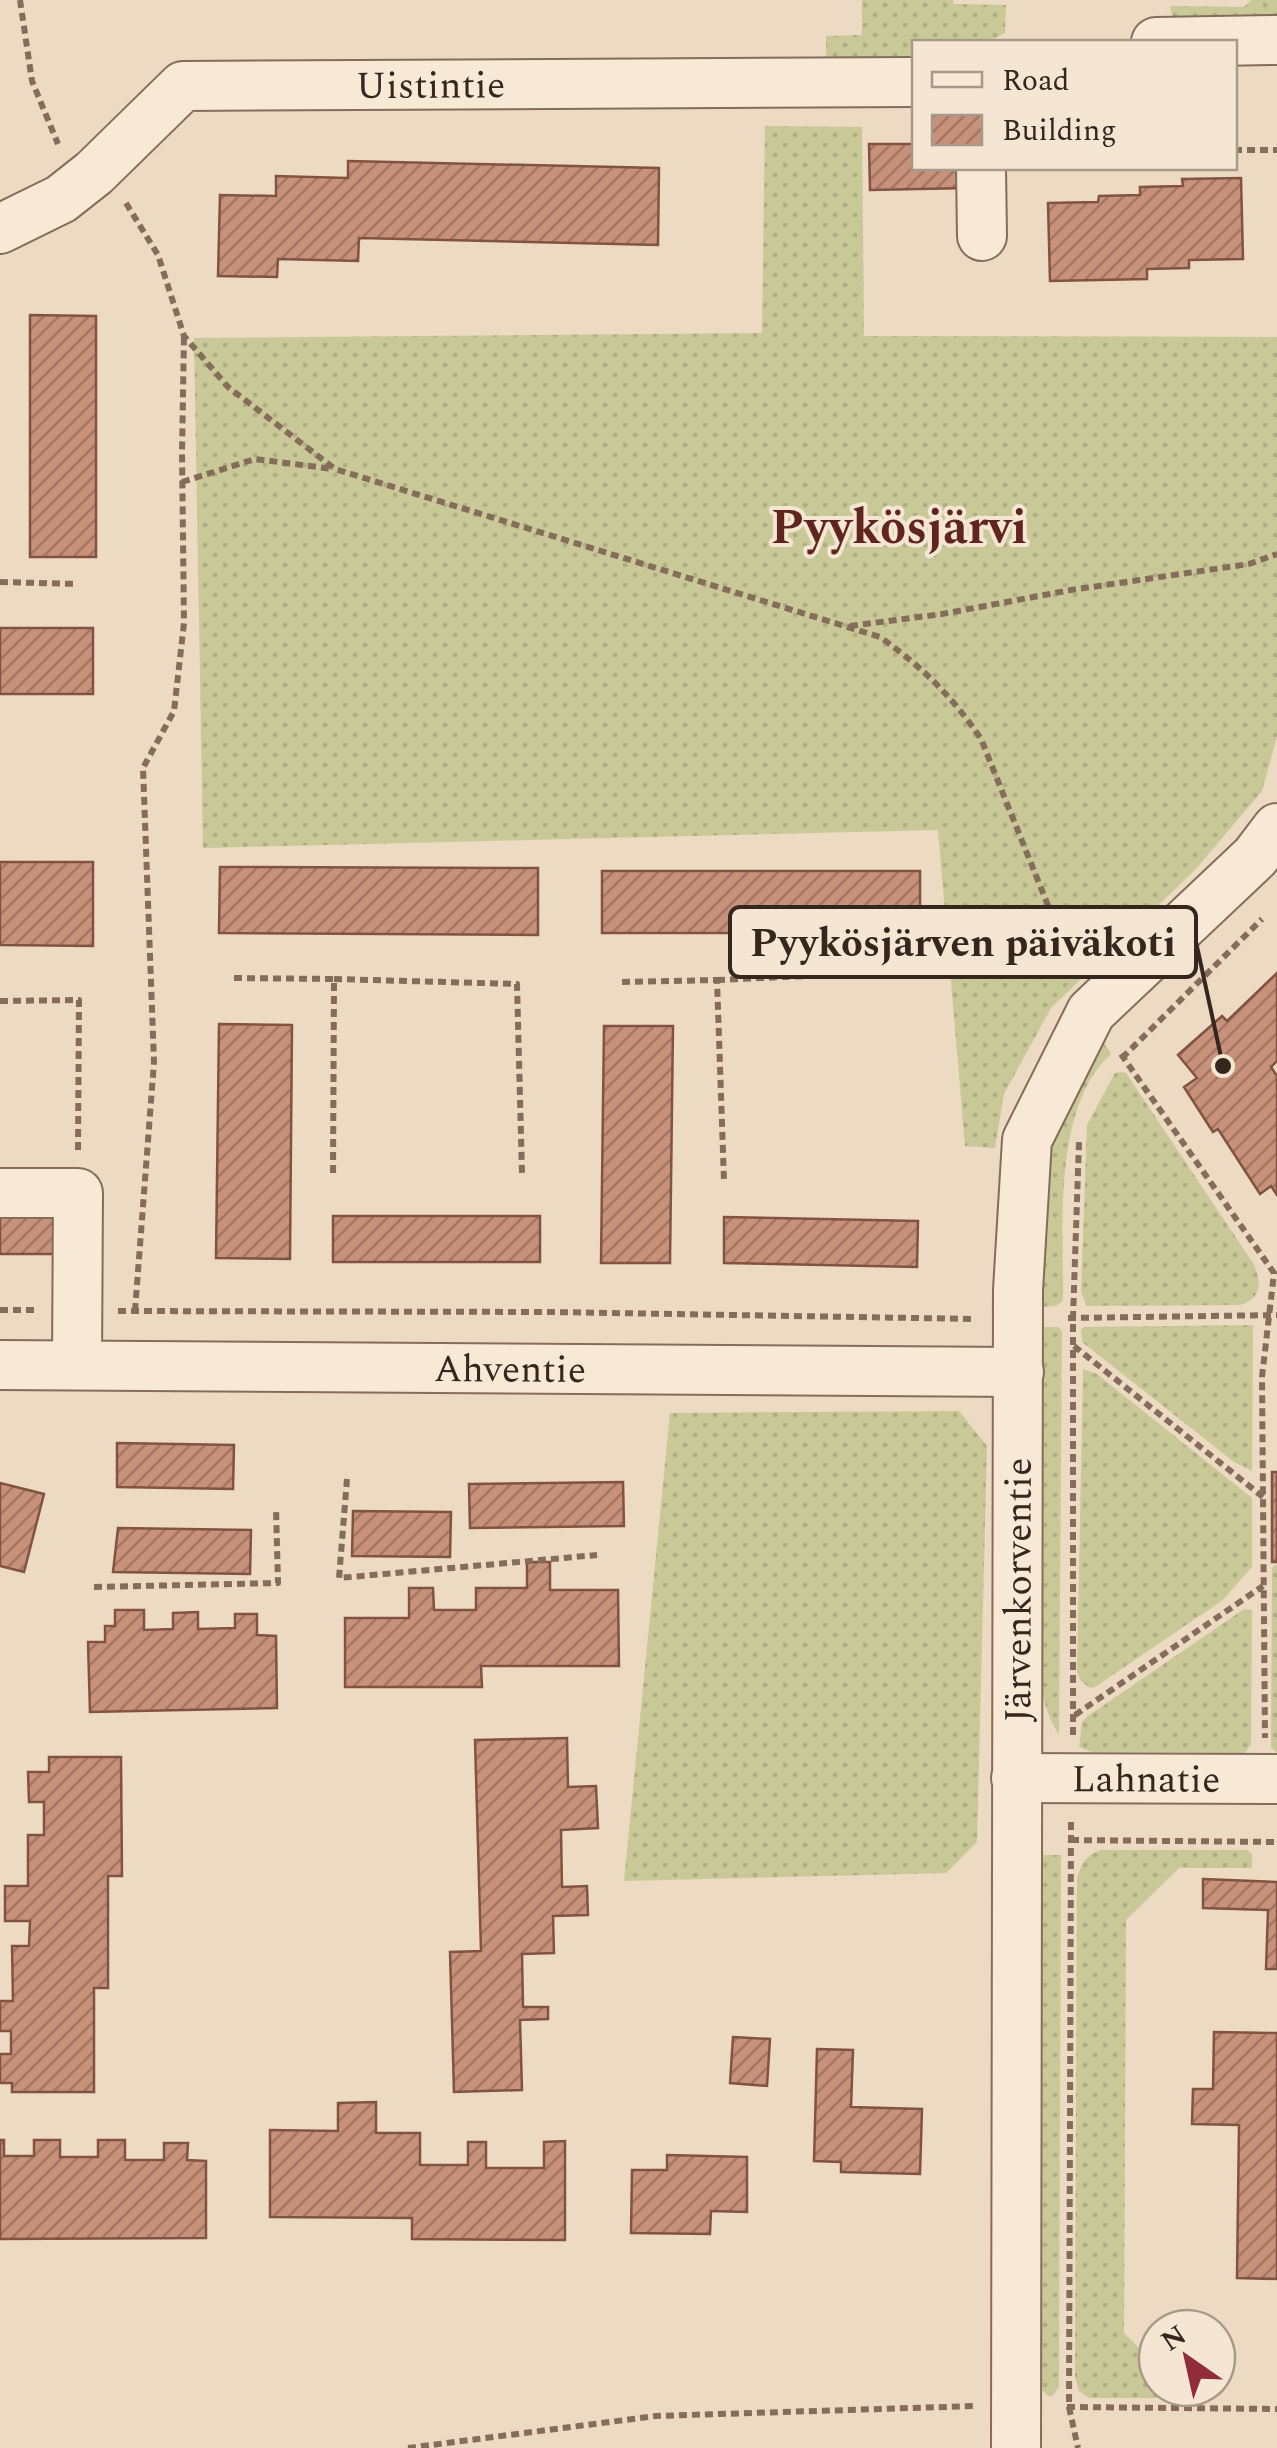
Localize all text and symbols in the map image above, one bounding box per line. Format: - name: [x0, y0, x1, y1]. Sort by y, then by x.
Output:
- legend: [912, 40, 1237, 170]
- street label: Uistintie: [356, 57, 506, 116]
- text: Road: [1002, 58, 1070, 104]
- text: Building: [1002, 108, 1117, 154]
- district label: Pyykösjärvi: [771, 492, 1027, 565]
- callout: Pyykösjärven päiväkoti: [730, 907, 1196, 977]
- text: Pyykösjärven päiväkoti: [750, 914, 1176, 975]
- street label: Ahventie: [434, 1341, 586, 1400]
- street label: Järvenkorventie: [990, 1458, 1049, 1722]
- street label: Lahnatie: [1071, 1751, 1221, 1810]
- north arrow: [1137, 2308, 1237, 2408]
- text: N: [1152, 2314, 1195, 2363]

